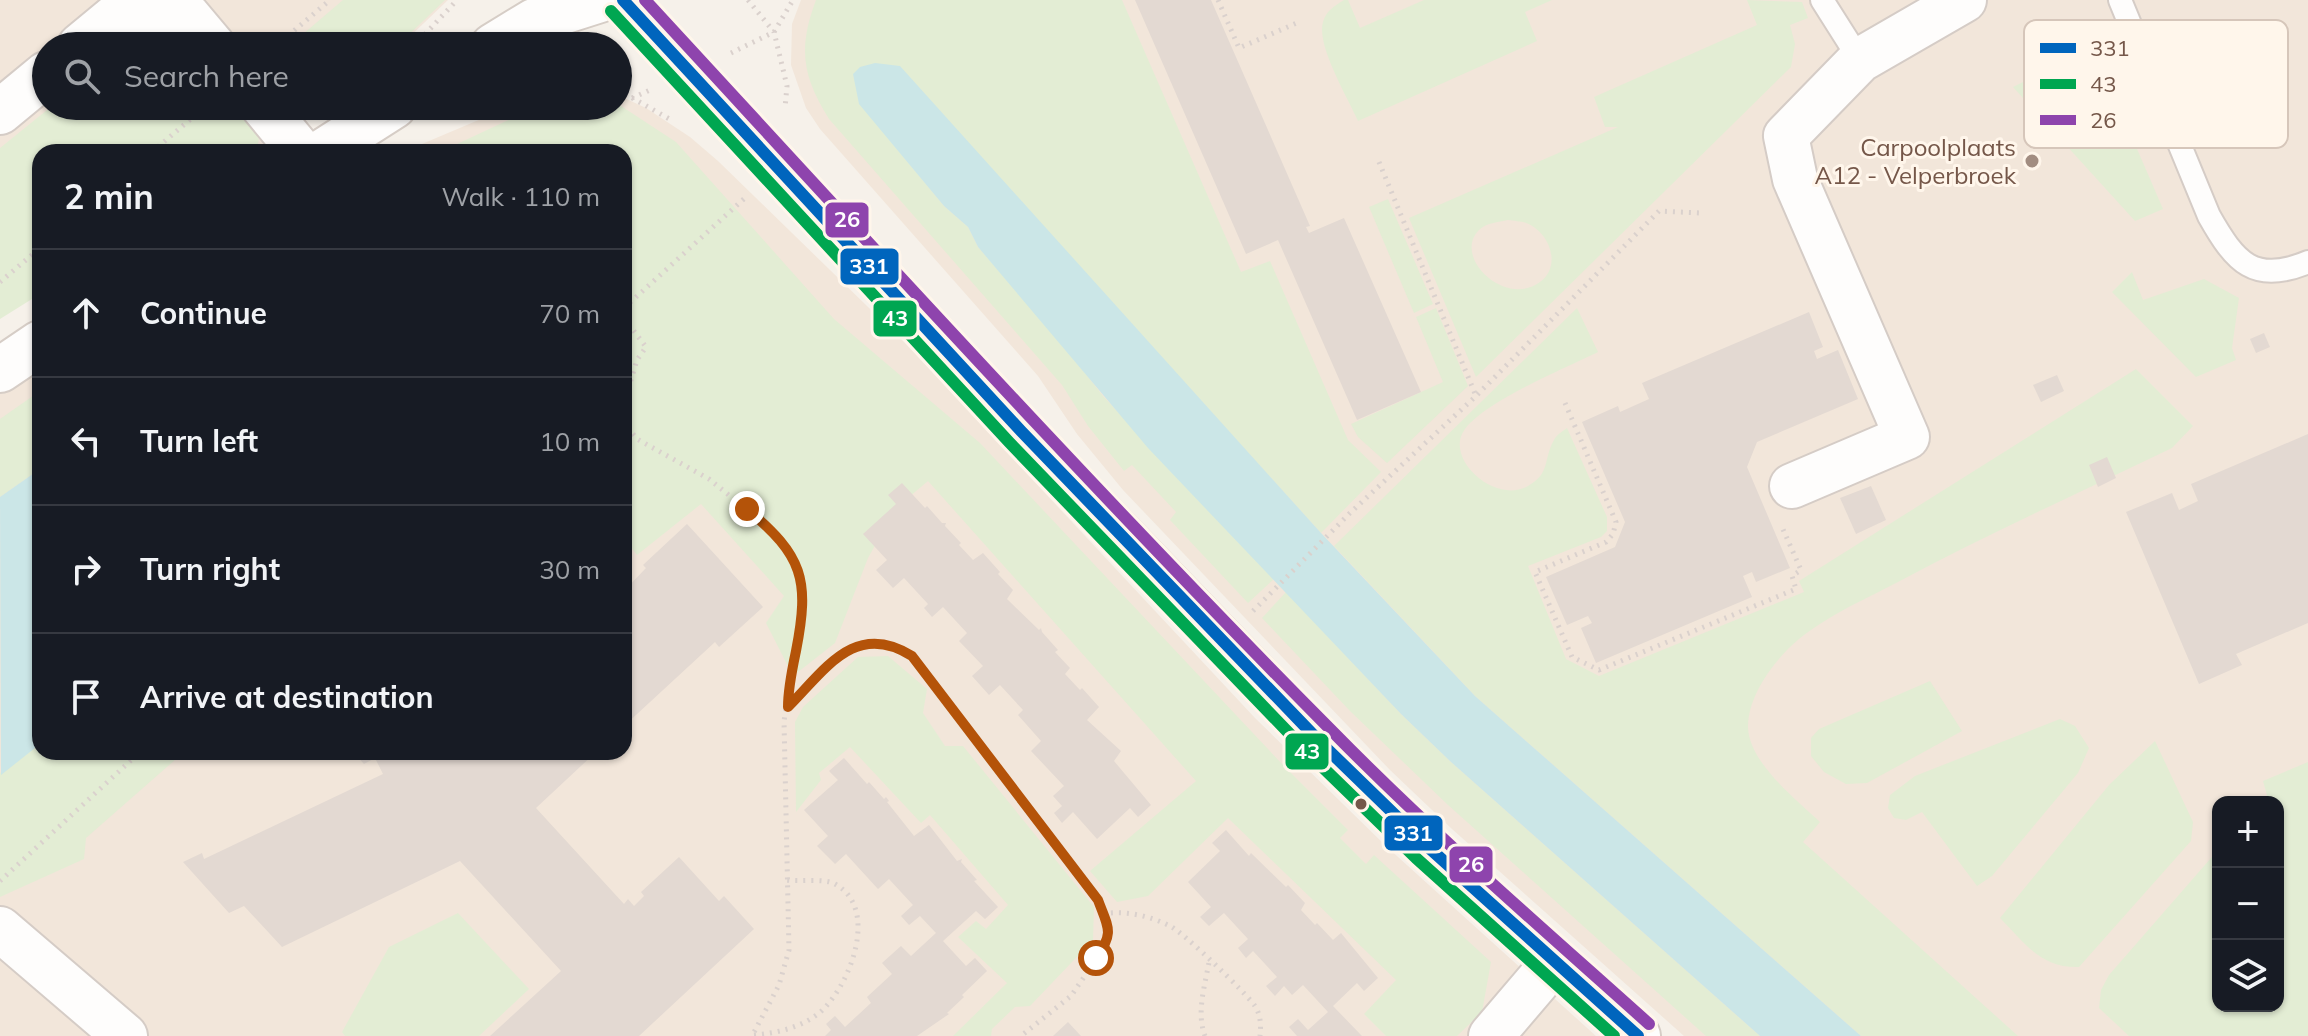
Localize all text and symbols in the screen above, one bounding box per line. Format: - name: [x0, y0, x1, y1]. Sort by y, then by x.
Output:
- legend: [2024, 20, 2288, 148]
- search box: [32, 32, 632, 120]
- text: 331: [2090, 34, 2130, 62]
- icon: search: [60, 54, 104, 98]
- text: Search here: [124, 57, 289, 95]
- text: 43: [2090, 70, 2116, 98]
- text: 26: [2090, 106, 2116, 134]
- place label: Carpoolplaats A12 - Velperbroek: [1814, 132, 2017, 190]
- marker: Carpoolplaats A12 - Velperbroek: [2023, 152, 2041, 170]
- text: 2 min: [64, 175, 154, 218]
- text: Walk · 110 m: [441, 180, 600, 213]
- line badge: 26: [824, 201, 870, 239]
- text: 26: [834, 205, 860, 233]
- line badge: 331: [839, 247, 900, 286]
- text: 331: [849, 252, 889, 280]
- icon: ahead: [64, 291, 108, 335]
- text: Continue: [140, 294, 267, 332]
- text: 70 m: [539, 297, 600, 330]
- line badge: 43: [872, 299, 918, 338]
- text: 43: [882, 304, 908, 332]
- icon: left: [64, 419, 108, 463]
- text: Turn left: [140, 422, 258, 460]
- text: 10 m: [539, 425, 600, 458]
- route end: [729, 491, 765, 527]
- icon: right: [64, 547, 108, 591]
- text: Turn right: [140, 550, 280, 588]
- text: 30 m: [539, 553, 600, 586]
- icon: arrive: [64, 675, 108, 719]
- text: Arrive at destination: [140, 678, 434, 716]
- line badge: 43: [1284, 732, 1330, 771]
- text: 43: [1294, 737, 1320, 765]
- unlabelled marker: [1353, 796, 1369, 812]
- map controls: [2212, 796, 2284, 1012]
- button: +: [2212, 796, 2284, 868]
- line badge: 331: [1383, 814, 1444, 852]
- text: 331: [1393, 819, 1433, 847]
- line badge: 26: [1448, 845, 1494, 884]
- text: 26: [1458, 850, 1484, 878]
- button: −: [2212, 868, 2284, 940]
- route start: [1078, 940, 1114, 976]
- button: layers: [2212, 940, 2284, 1012]

